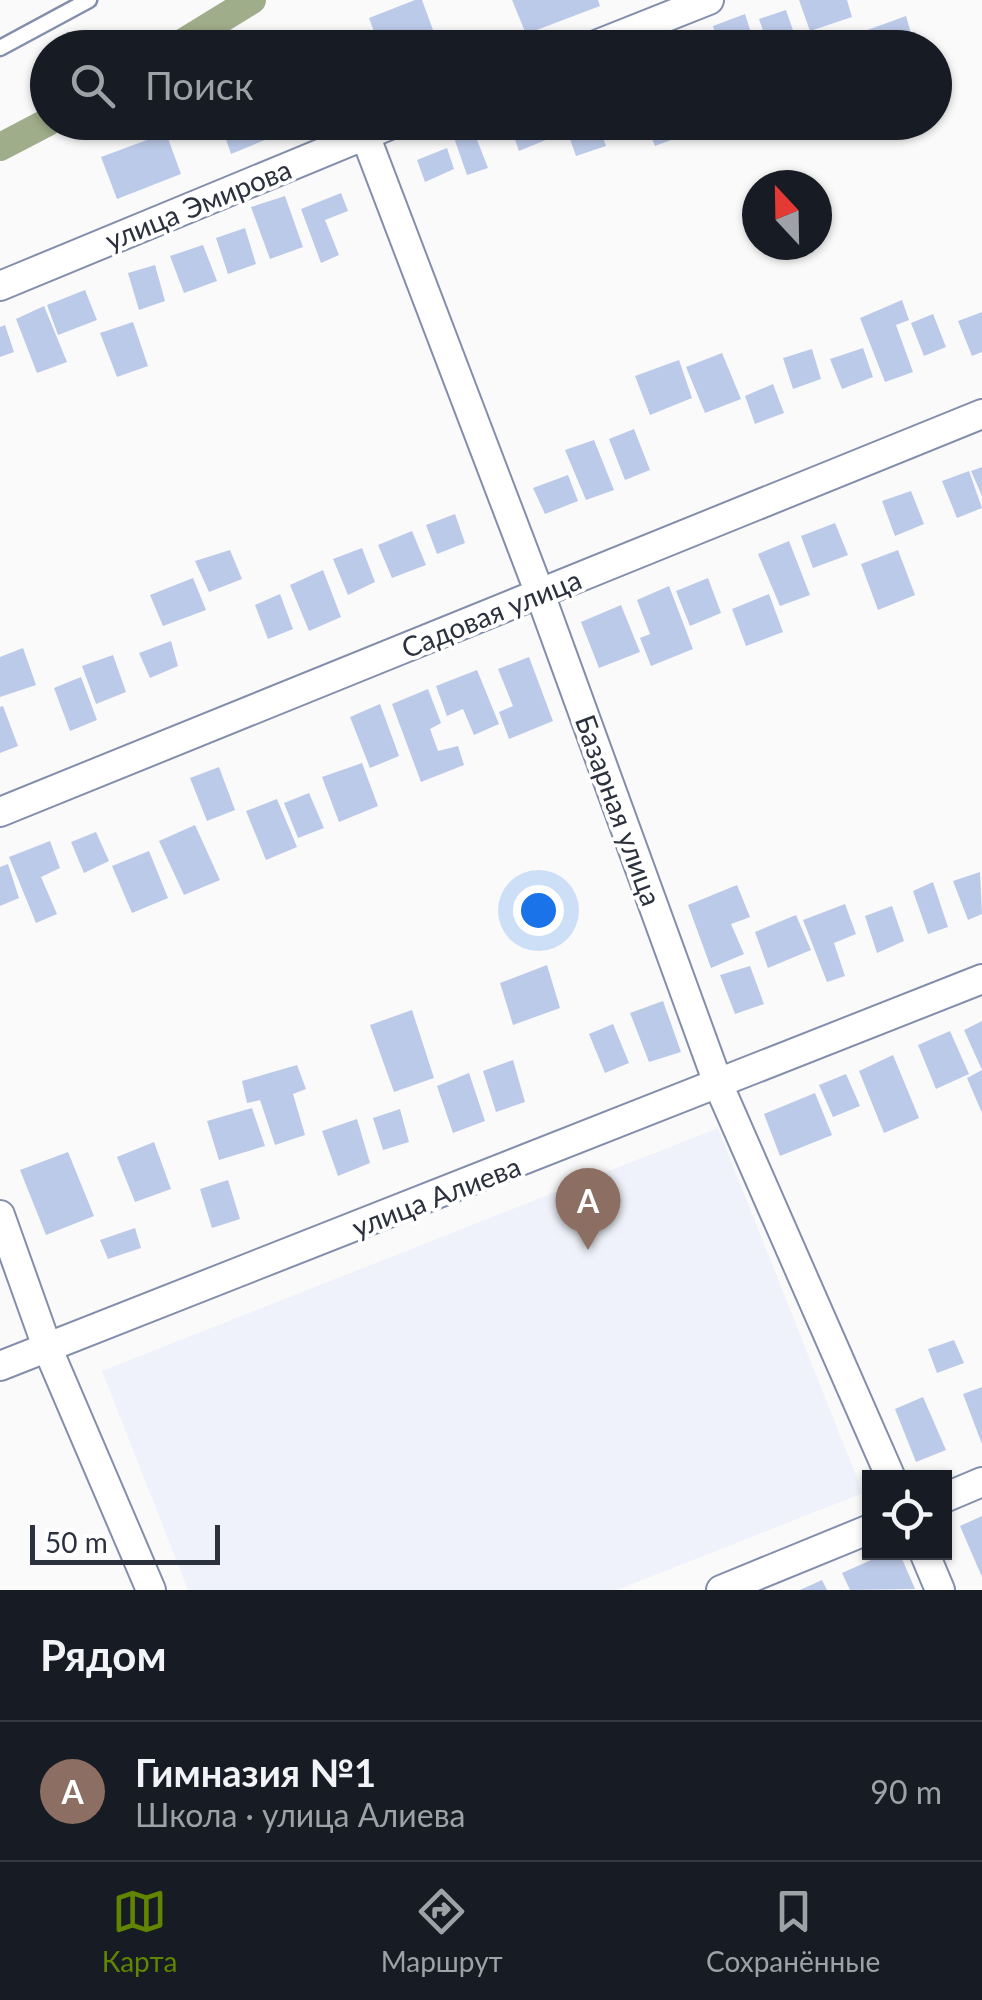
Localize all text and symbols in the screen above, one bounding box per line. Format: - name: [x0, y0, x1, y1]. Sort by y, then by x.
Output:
- search box: [30, 30, 952, 140]
- icon: search: [65, 58, 120, 113]
- text: Поиск: [145, 62, 254, 108]
- street label: улица Эмирова: [100, 151, 296, 257]
- north arrow: [742, 170, 832, 260]
- street label: Садовая улица: [396, 561, 586, 665]
- street label: Базарная улица: [569, 710, 669, 910]
- your location: [513, 885, 564, 936]
- street label: улица Алиева: [347, 1148, 525, 1244]
- pin: A: [556, 1168, 620, 1250]
- map controls: [862, 1470, 952, 1560]
- button: locate: [862, 1470, 952, 1560]
- scale bar: [30, 1520, 220, 1564]
- text: 50 m: [45, 1525, 108, 1559]
- text: Рядом: [40, 1630, 167, 1680]
- text: Гимназия №1: [135, 1749, 376, 1795]
- text: A: [61, 1772, 84, 1811]
- text: 90 m: [870, 1772, 942, 1811]
- text: Школа · улица Алиева: [135, 1795, 465, 1834]
- tab: Карта: [102, 1884, 177, 1978]
- tab: Маршрут: [381, 1884, 503, 1978]
- tab: Сохранённые: [706, 1884, 880, 1978]

